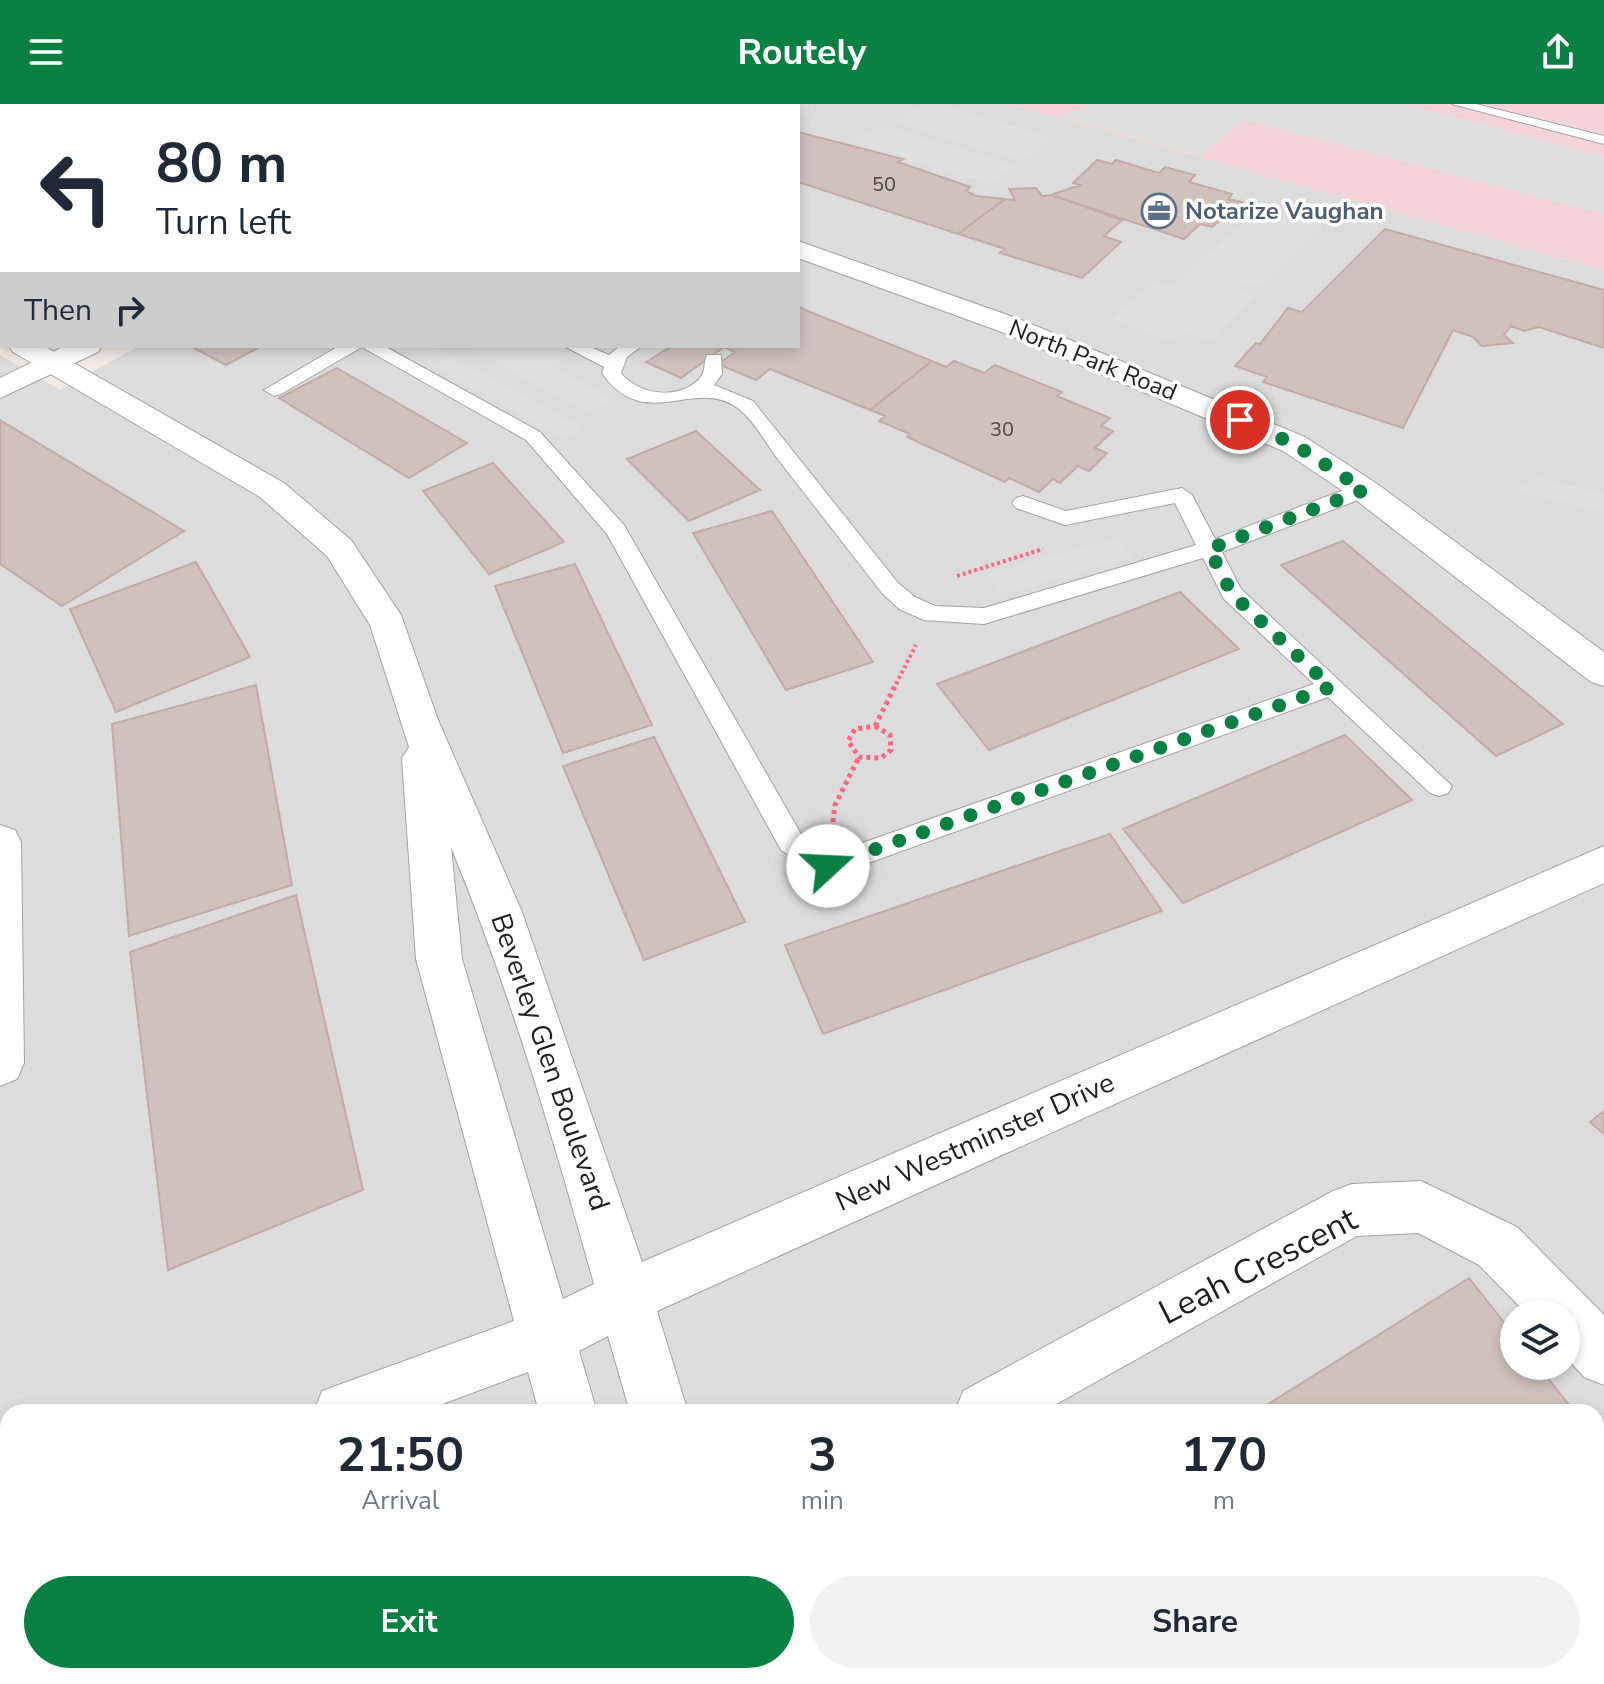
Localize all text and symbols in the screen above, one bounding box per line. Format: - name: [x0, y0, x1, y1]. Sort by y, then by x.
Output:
- text: Routely: [738, 28, 866, 77]
- icon: menu: [24, 30, 68, 74]
- icon: share: [1536, 30, 1580, 74]
- text: 80 m: [156, 125, 287, 202]
- icon: left: [24, 136, 128, 240]
- house number: 50: [872, 171, 896, 198]
- office icon: Notarize Vaughan: [1140, 192, 1178, 230]
- place label: Notarize Vaughan: [1185, 195, 1384, 227]
- text: Turn left: [156, 198, 291, 247]
- icon: right: [108, 288, 152, 332]
- text: Then: [24, 290, 92, 331]
- street label: North Park Road: [1004, 312, 1182, 408]
- pin: [1206, 386, 1274, 454]
- icon: arrive: [1218, 398, 1262, 442]
- house number: 30: [990, 416, 1014, 443]
- position arrow: [786, 824, 870, 908]
- street label: Beverley Glen Boulevard: [481, 908, 619, 1216]
- street label: New Westminster Drive: [830, 1063, 1120, 1221]
- street label: Leah Crescent: [1151, 1196, 1366, 1336]
- map controls: [1500, 1300, 1580, 1380]
- button: layers: [1500, 1300, 1580, 1380]
- text: 21:50: [337, 1422, 464, 1488]
- text: 3: [808, 1422, 837, 1488]
- text: 170: [1181, 1422, 1267, 1488]
- text: Arrival: [361, 1483, 440, 1518]
- text: min: [801, 1483, 844, 1518]
- text: m: [1213, 1483, 1235, 1518]
- button: Exit: [24, 1576, 794, 1668]
- button: Share: [810, 1576, 1580, 1668]

